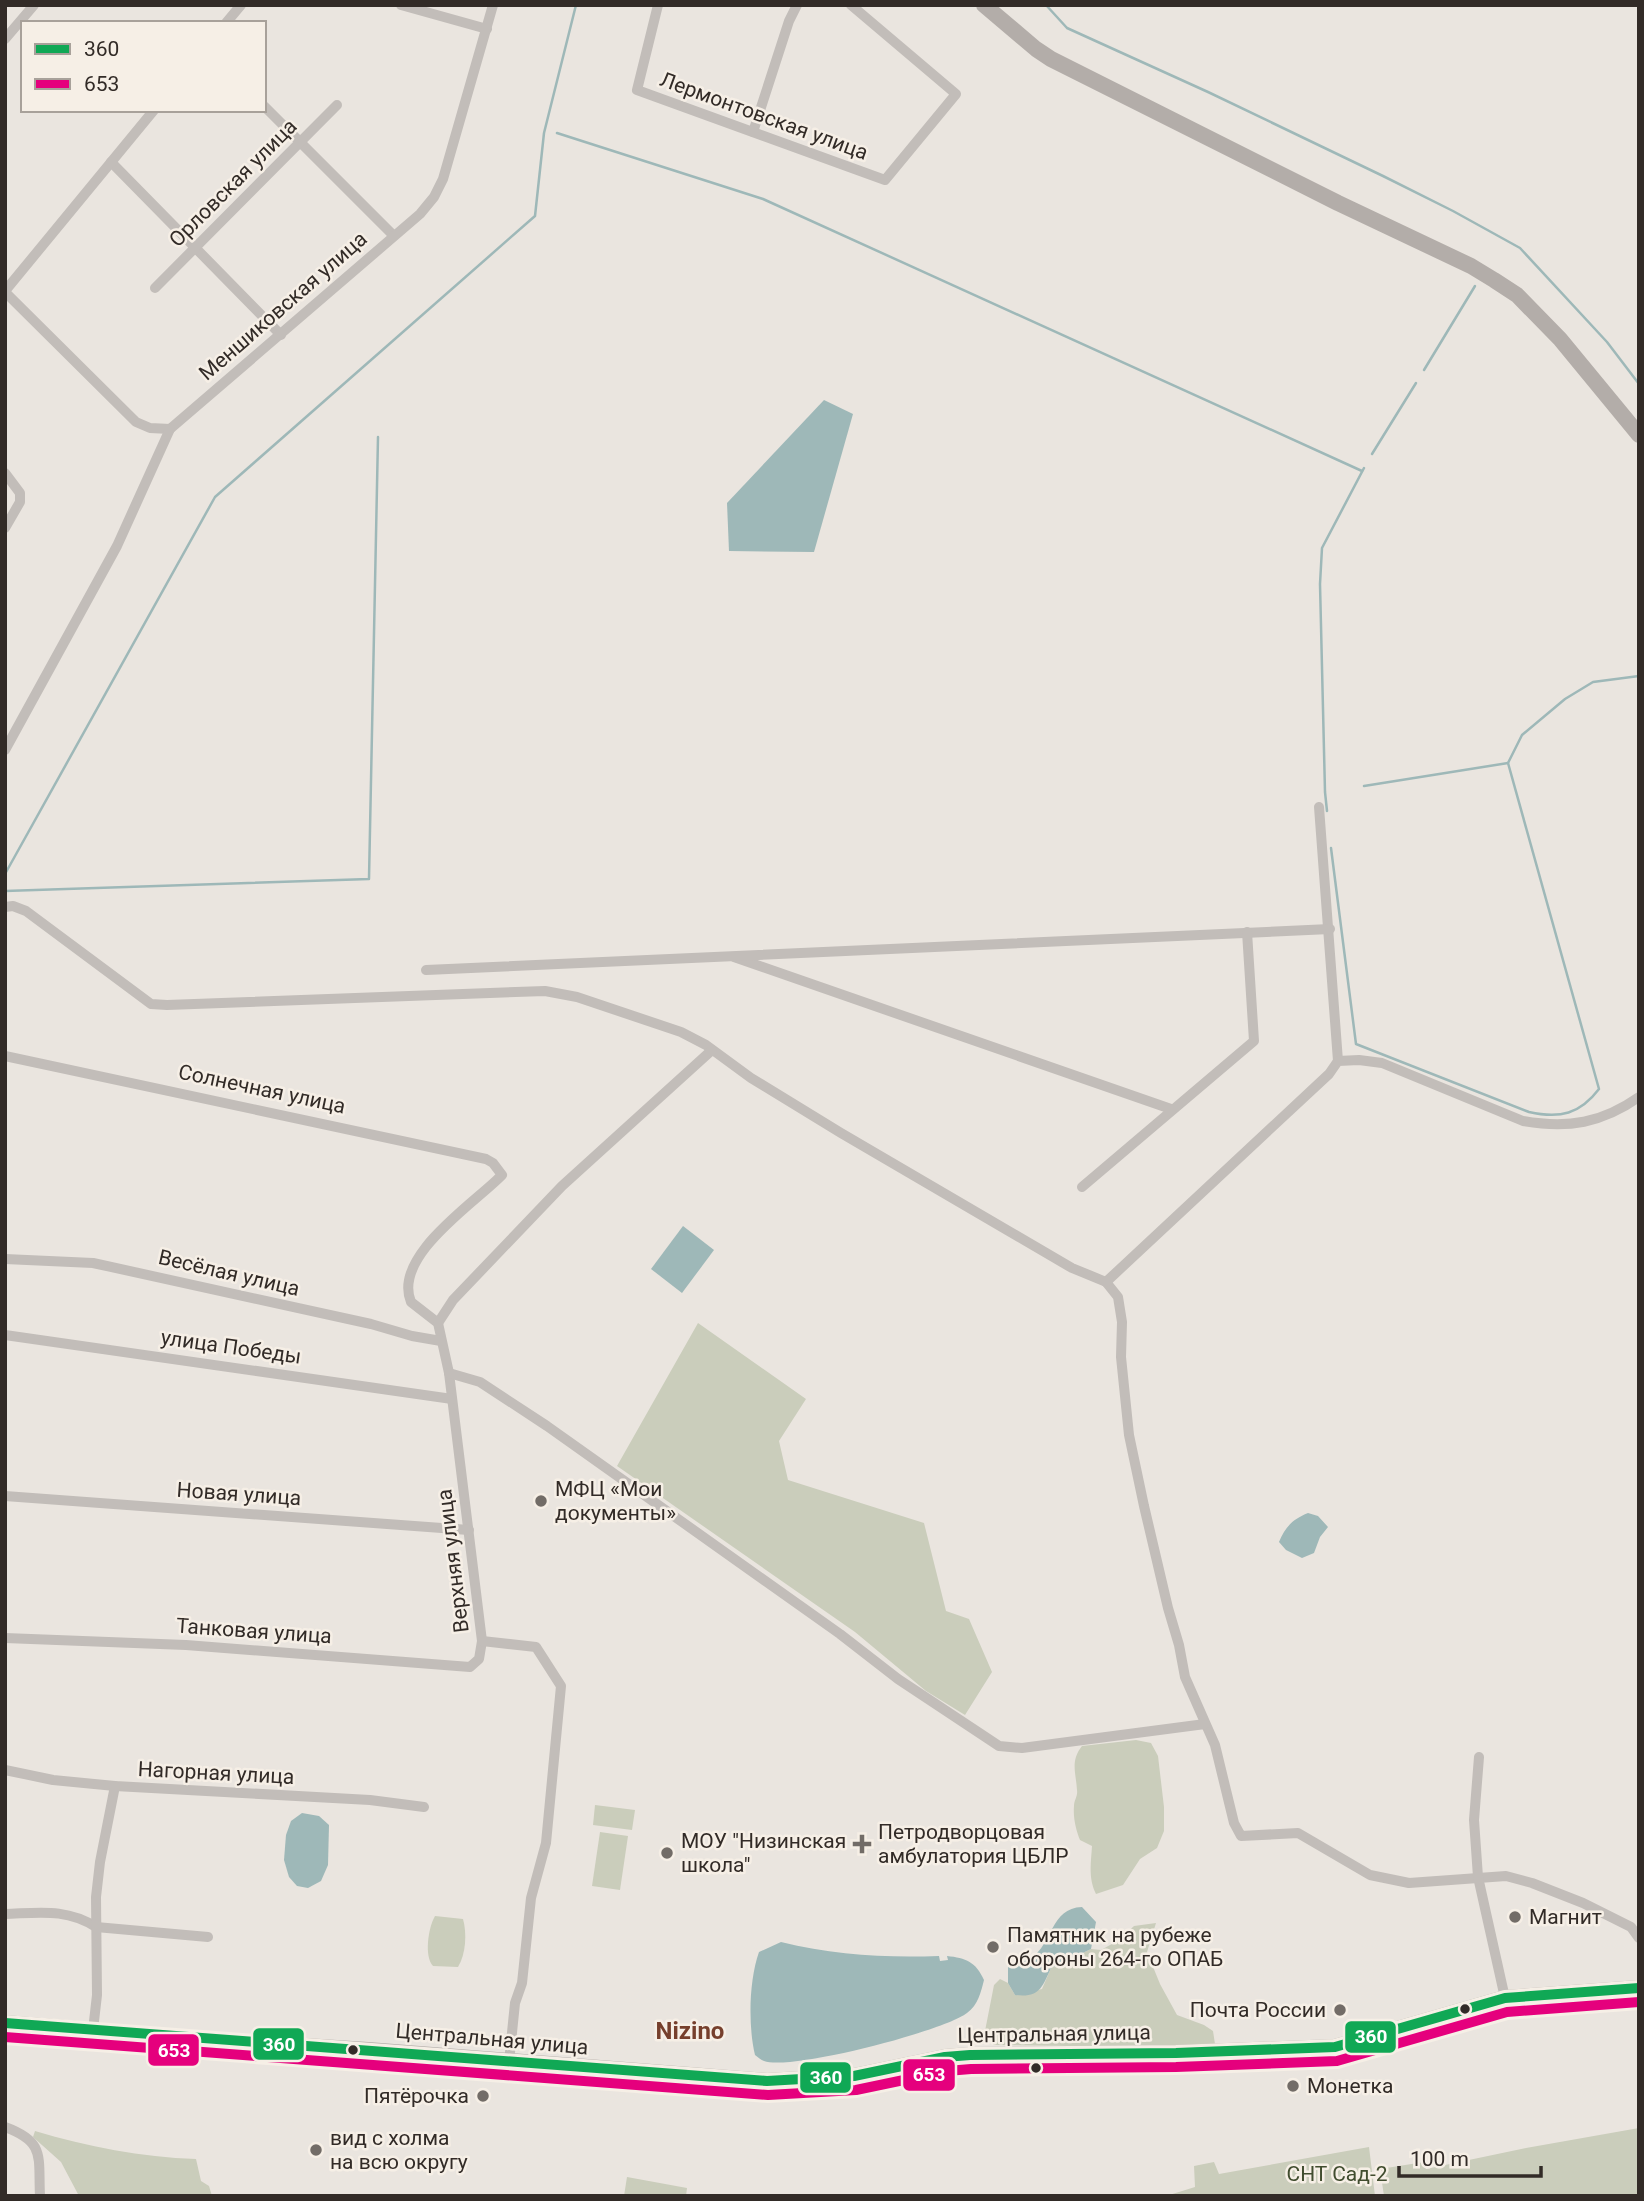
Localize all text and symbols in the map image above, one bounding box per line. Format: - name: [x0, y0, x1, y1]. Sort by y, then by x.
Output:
- legend: [21, 21, 266, 112]
- text: 360: [84, 37, 119, 61]
- street label: Лермонтовская улица: [657, 67, 871, 165]
- text: 653: [84, 72, 119, 96]
- street label: Орловская улица: [164, 114, 302, 252]
- street label: Меншиковская улица: [194, 227, 372, 385]
- street label: Солнечная улица: [176, 1060, 348, 1118]
- street label: Весёлая улица: [156, 1245, 302, 1301]
- street label: улица Победы: [159, 1325, 303, 1369]
- place label: МФЦ «Мои документы»: [555, 1477, 676, 1525]
- street label: Новая улица: [176, 1478, 302, 1510]
- street label: Верхняя улица: [432, 1488, 474, 1634]
- marker: МФЦ «Мои документы»: [533, 1493, 549, 1509]
- street label: Танковая улица: [175, 1614, 333, 1648]
- street label: Нагорная улица: [137, 1757, 295, 1789]
- place label: Петродворцовая амбулатория ЦБЛР: [878, 1820, 1069, 1868]
- place label: МОУ "Низинская школа": [681, 1829, 846, 1877]
- marker: Петродворцовая амбулатория ЦБЛР: [852, 1834, 872, 1854]
- marker: МОУ "Низинская школа": [659, 1845, 675, 1861]
- place label: Магнит: [1529, 1905, 1602, 1929]
- marker: Магнит: [1507, 1909, 1523, 1925]
- place label: Памятник на рубеже обороны 264-го ОПАБ: [1007, 1923, 1223, 1971]
- marker: Памятник на рубеже обороны 264-го ОПАБ: [985, 1939, 1001, 1955]
- place label: Почта России: [1190, 1998, 1326, 2022]
- marker: Почта России: [1332, 2002, 1348, 2018]
- unlabelled marker: [1458, 2002, 1472, 2016]
- district label: Nizino: [656, 2017, 724, 2045]
- street label: Центральная улица: [395, 2019, 589, 2059]
- street label: Центральная улица: [957, 2020, 1151, 2048]
- line badge: 360: [1344, 2020, 1397, 2054]
- text: 360: [1355, 2025, 1387, 2048]
- line badge: 360: [252, 2027, 305, 2061]
- line badge: 653: [147, 2033, 200, 2067]
- text: 360: [263, 2033, 295, 2056]
- text: 653: [158, 2039, 190, 2062]
- unlabelled marker: [346, 2043, 360, 2057]
- line badge: 653: [902, 2058, 956, 2092]
- line badge: 360: [799, 2061, 852, 2094]
- unlabelled marker: [1029, 2061, 1043, 2075]
- text: 653: [913, 2063, 945, 2086]
- text: 360: [810, 2066, 842, 2089]
- place label: Монетка: [1307, 2074, 1393, 2098]
- marker: Монетка: [1285, 2078, 1301, 2094]
- place label: Пятёрочка: [364, 2084, 469, 2108]
- marker: Пятёрочка: [475, 2088, 491, 2104]
- place label: вид с холма на всю округу: [330, 2126, 468, 2174]
- scale bar: [1399, 2134, 1541, 2178]
- marker: вид с холма на всю округу: [308, 2142, 324, 2158]
- text: 100 m: [1410, 2147, 1469, 2171]
- park label: СНТ Сад-2: [1286, 2162, 1388, 2186]

